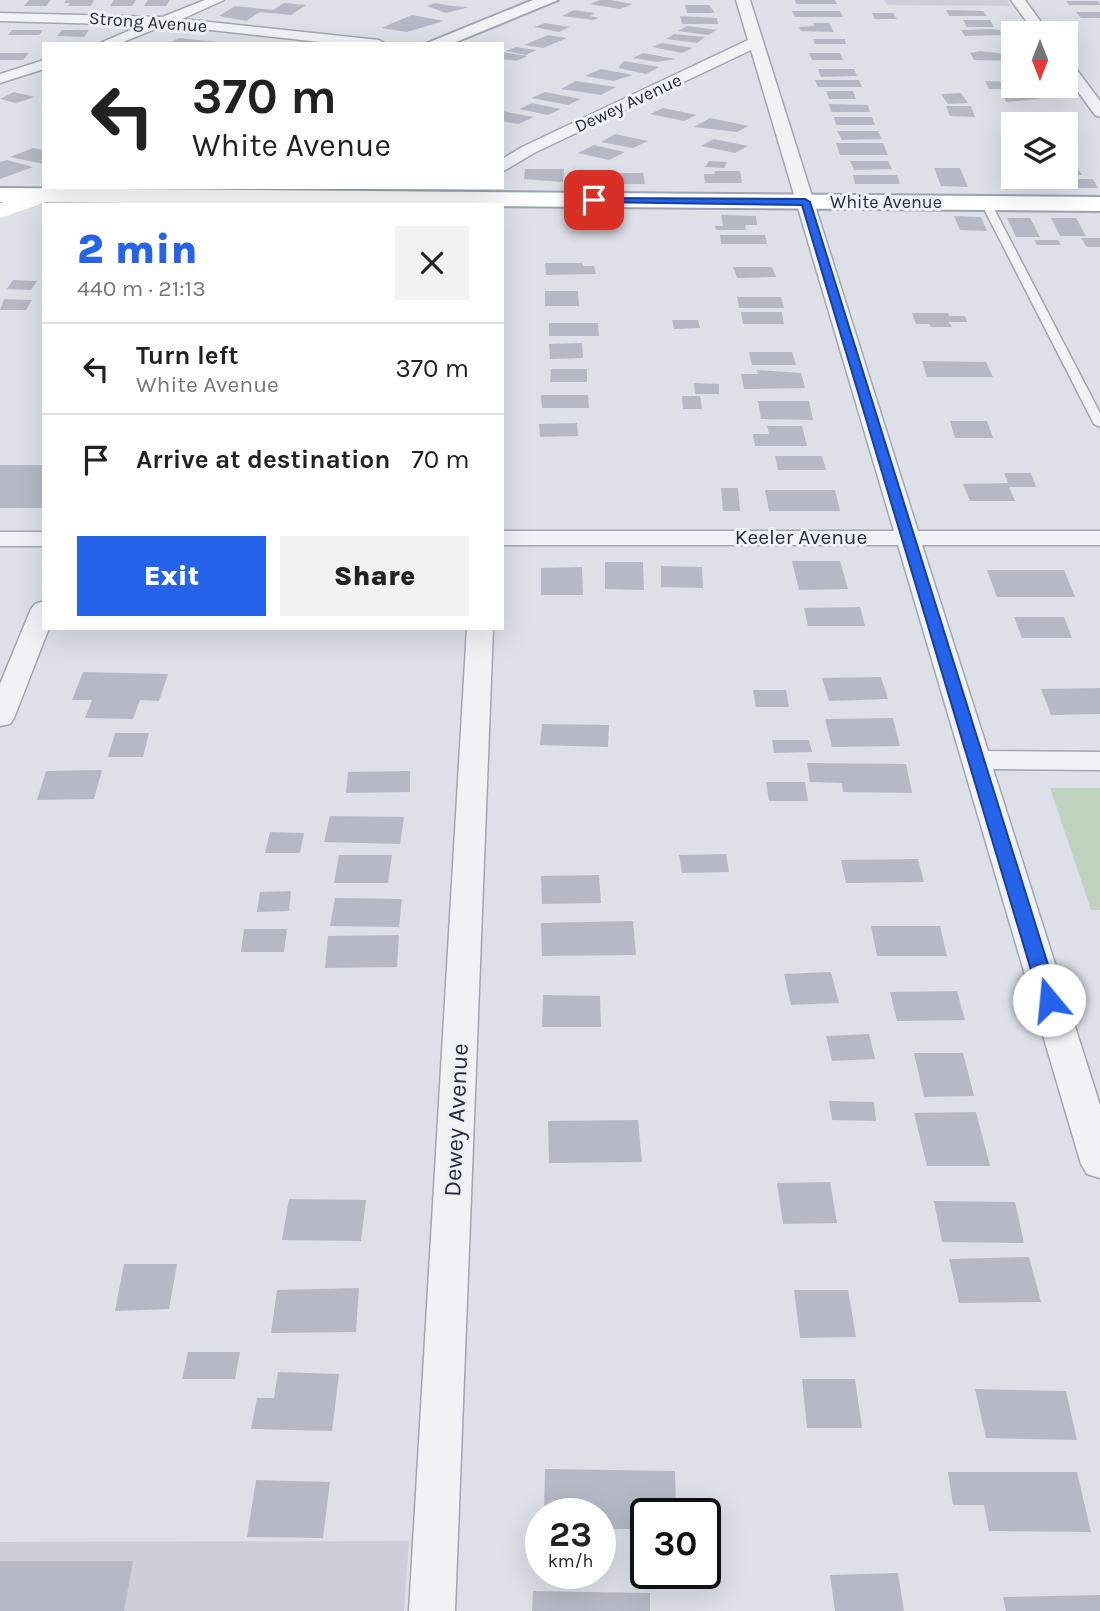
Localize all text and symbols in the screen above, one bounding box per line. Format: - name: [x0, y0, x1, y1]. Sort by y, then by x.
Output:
- street label: Strong Avenue: [88, 7, 208, 37]
- north arrow: [1001, 21, 1078, 98]
- map controls: [1001, 21, 1078, 189]
- text: 370 m: [192, 68, 337, 125]
- street label: Dewey Avenue: [571, 69, 685, 137]
- icon: left: [77, 70, 168, 161]
- button: layers: [1001, 112, 1078, 189]
- text: White Avenue: [192, 127, 391, 164]
- pin: [564, 170, 624, 230]
- icon: arrive: [575, 181, 613, 219]
- street label: White Avenue: [830, 191, 942, 213]
- text: 2 min: [77, 224, 197, 274]
- button: close: [395, 226, 469, 300]
- text: 440 m · 21:13: [77, 275, 206, 302]
- text: Turn left: [136, 340, 238, 371]
- icon: left: [77, 350, 115, 388]
- text: 370 m: [396, 353, 469, 384]
- text: White Avenue: [136, 371, 279, 398]
- icon: arrive: [77, 441, 115, 479]
- text: Arrive at destination: [136, 444, 390, 475]
- text: 70 m: [411, 444, 470, 475]
- street label: Keeler Avenue: [735, 525, 867, 549]
- button: Exit: [77, 536, 266, 616]
- button: Share: [280, 536, 469, 616]
- position arrow: [1012, 963, 1086, 1037]
- street label: Dewey Avenue: [438, 1043, 474, 1197]
- speed limit sign: 30: [630, 1498, 721, 1589]
- text: 23: [549, 1514, 592, 1555]
- text: km/h: [548, 1550, 593, 1572]

